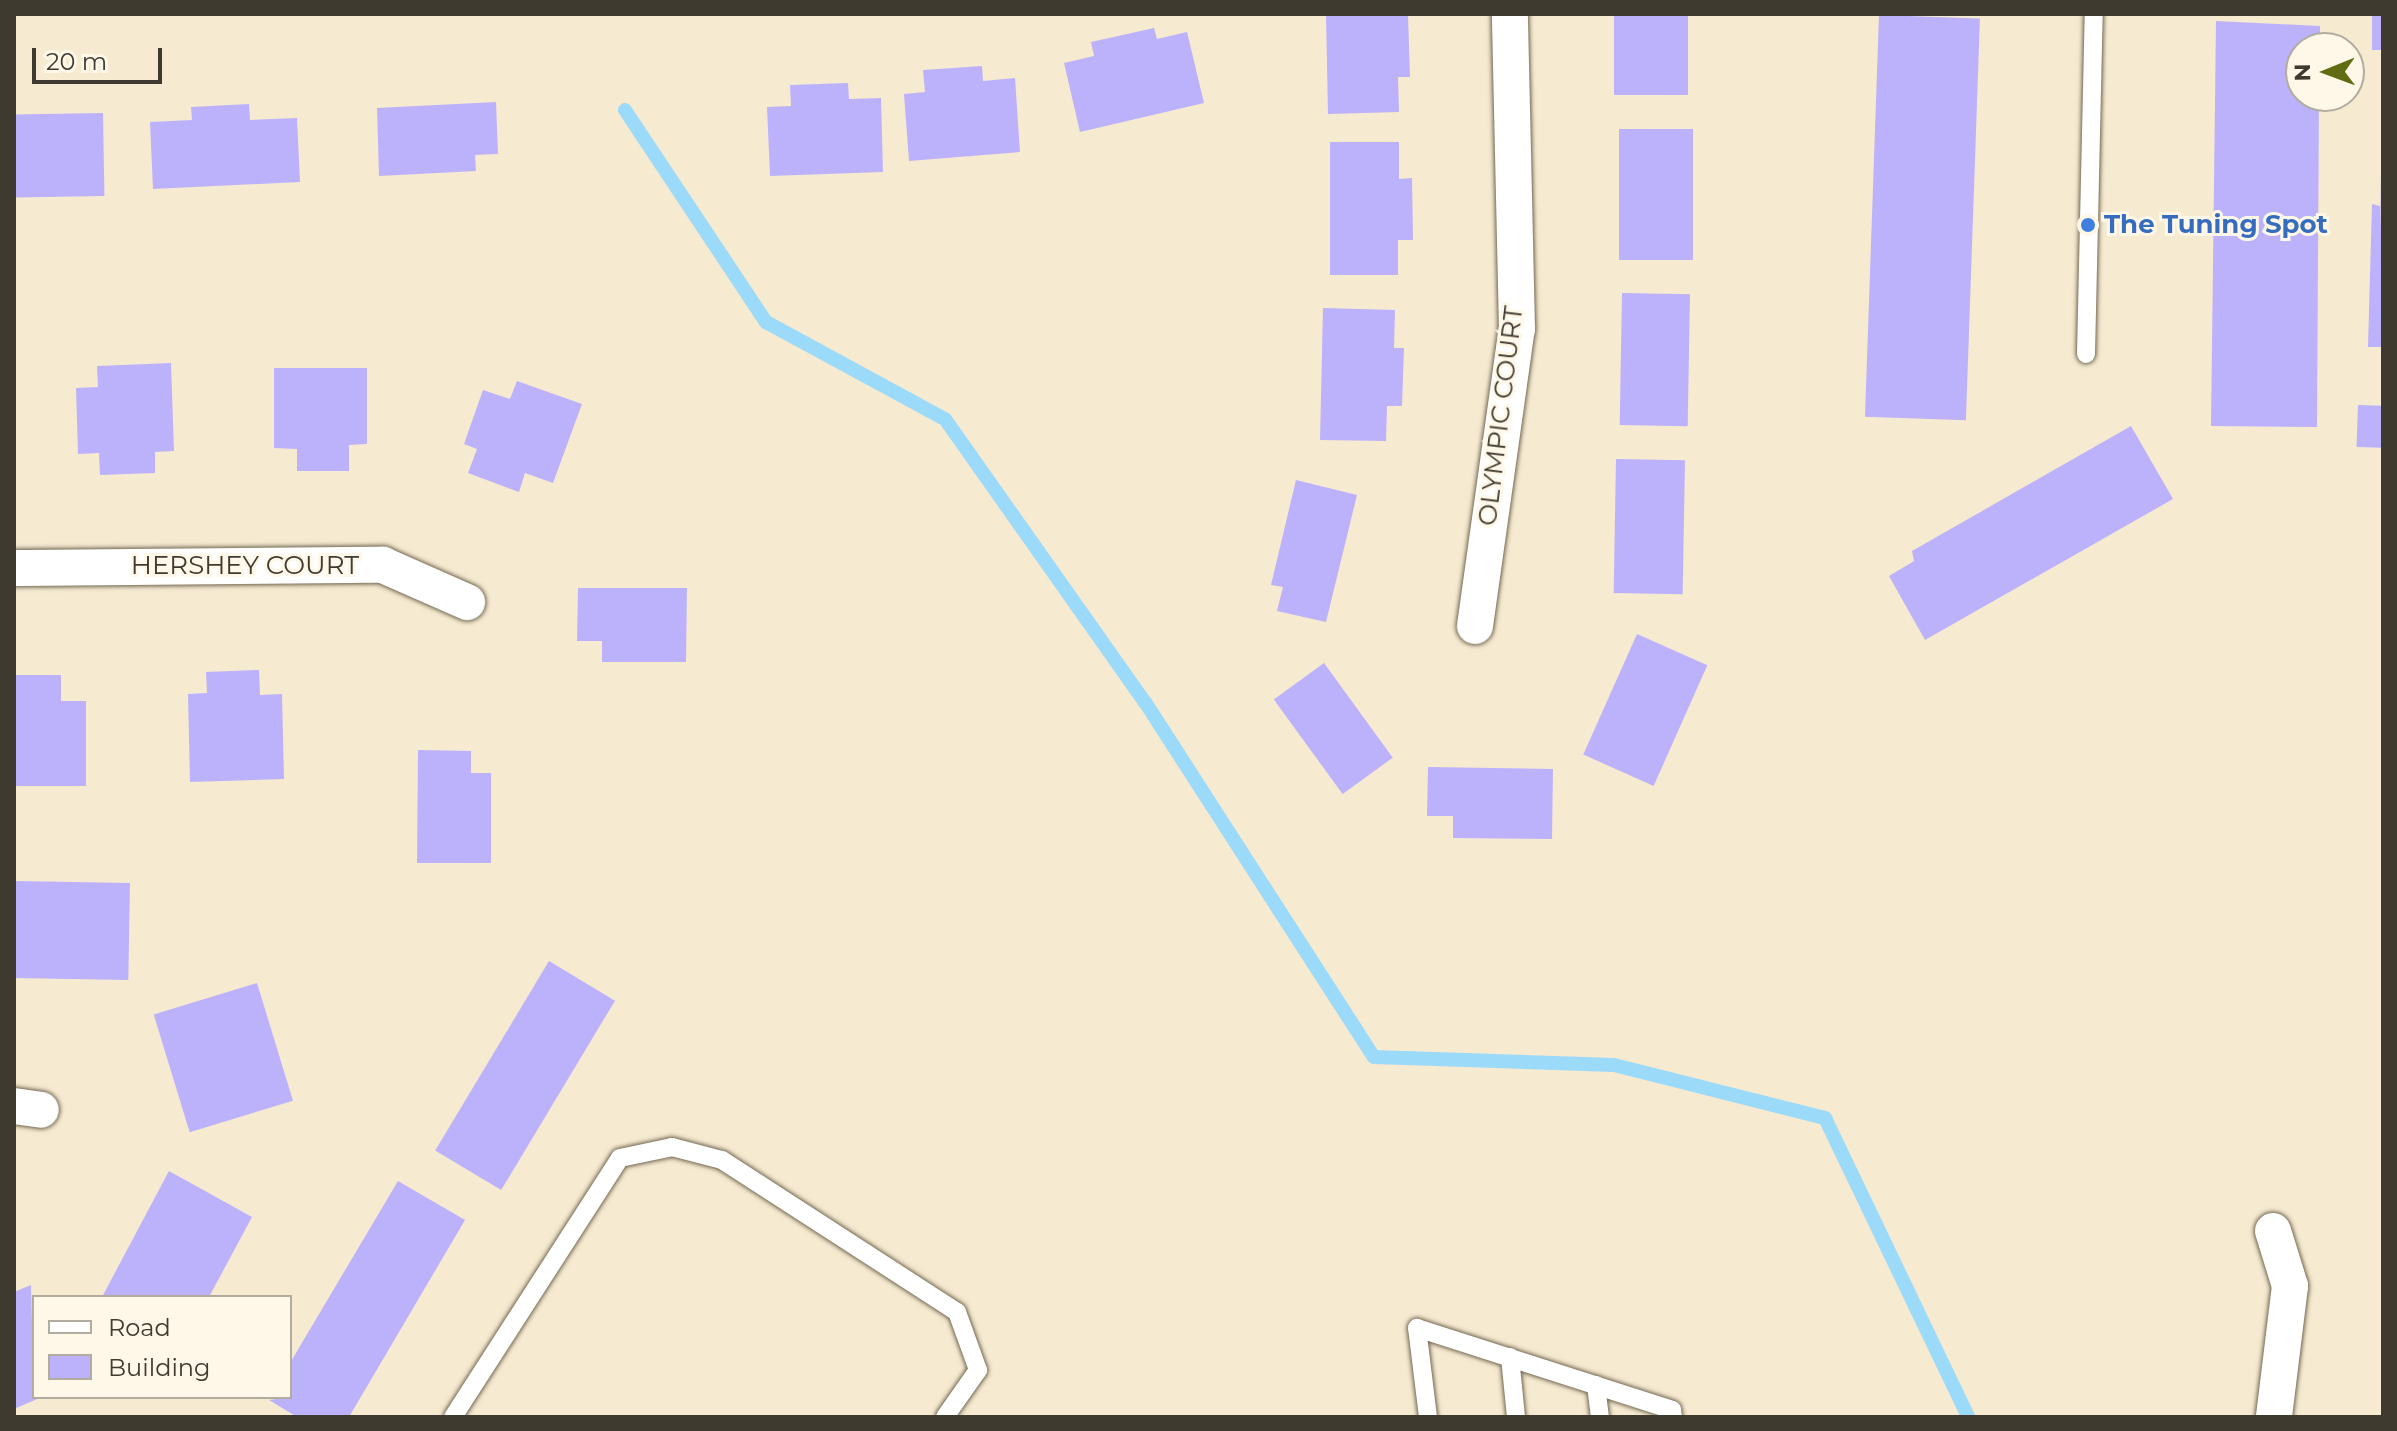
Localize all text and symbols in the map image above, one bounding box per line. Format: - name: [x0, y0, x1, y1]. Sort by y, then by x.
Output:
- scale bar: [36, 32, 166, 82]
- north arrow: [2285, 32, 2365, 112]
- text: 20 m: [46, 47, 107, 76]
- text: N: [2289, 63, 2316, 82]
- place label: The Tuning Spot: [2104, 209, 2328, 241]
- marker: The Tuning Spot: [2079, 216, 2097, 234]
- street label: OLYMPIC COURT: [1472, 304, 1530, 528]
- street label: HERSHEY COURT: [131, 550, 359, 582]
- legend: [32, 1295, 292, 1399]
- text: Road: [108, 1313, 171, 1342]
- text: Building: [108, 1353, 211, 1382]

